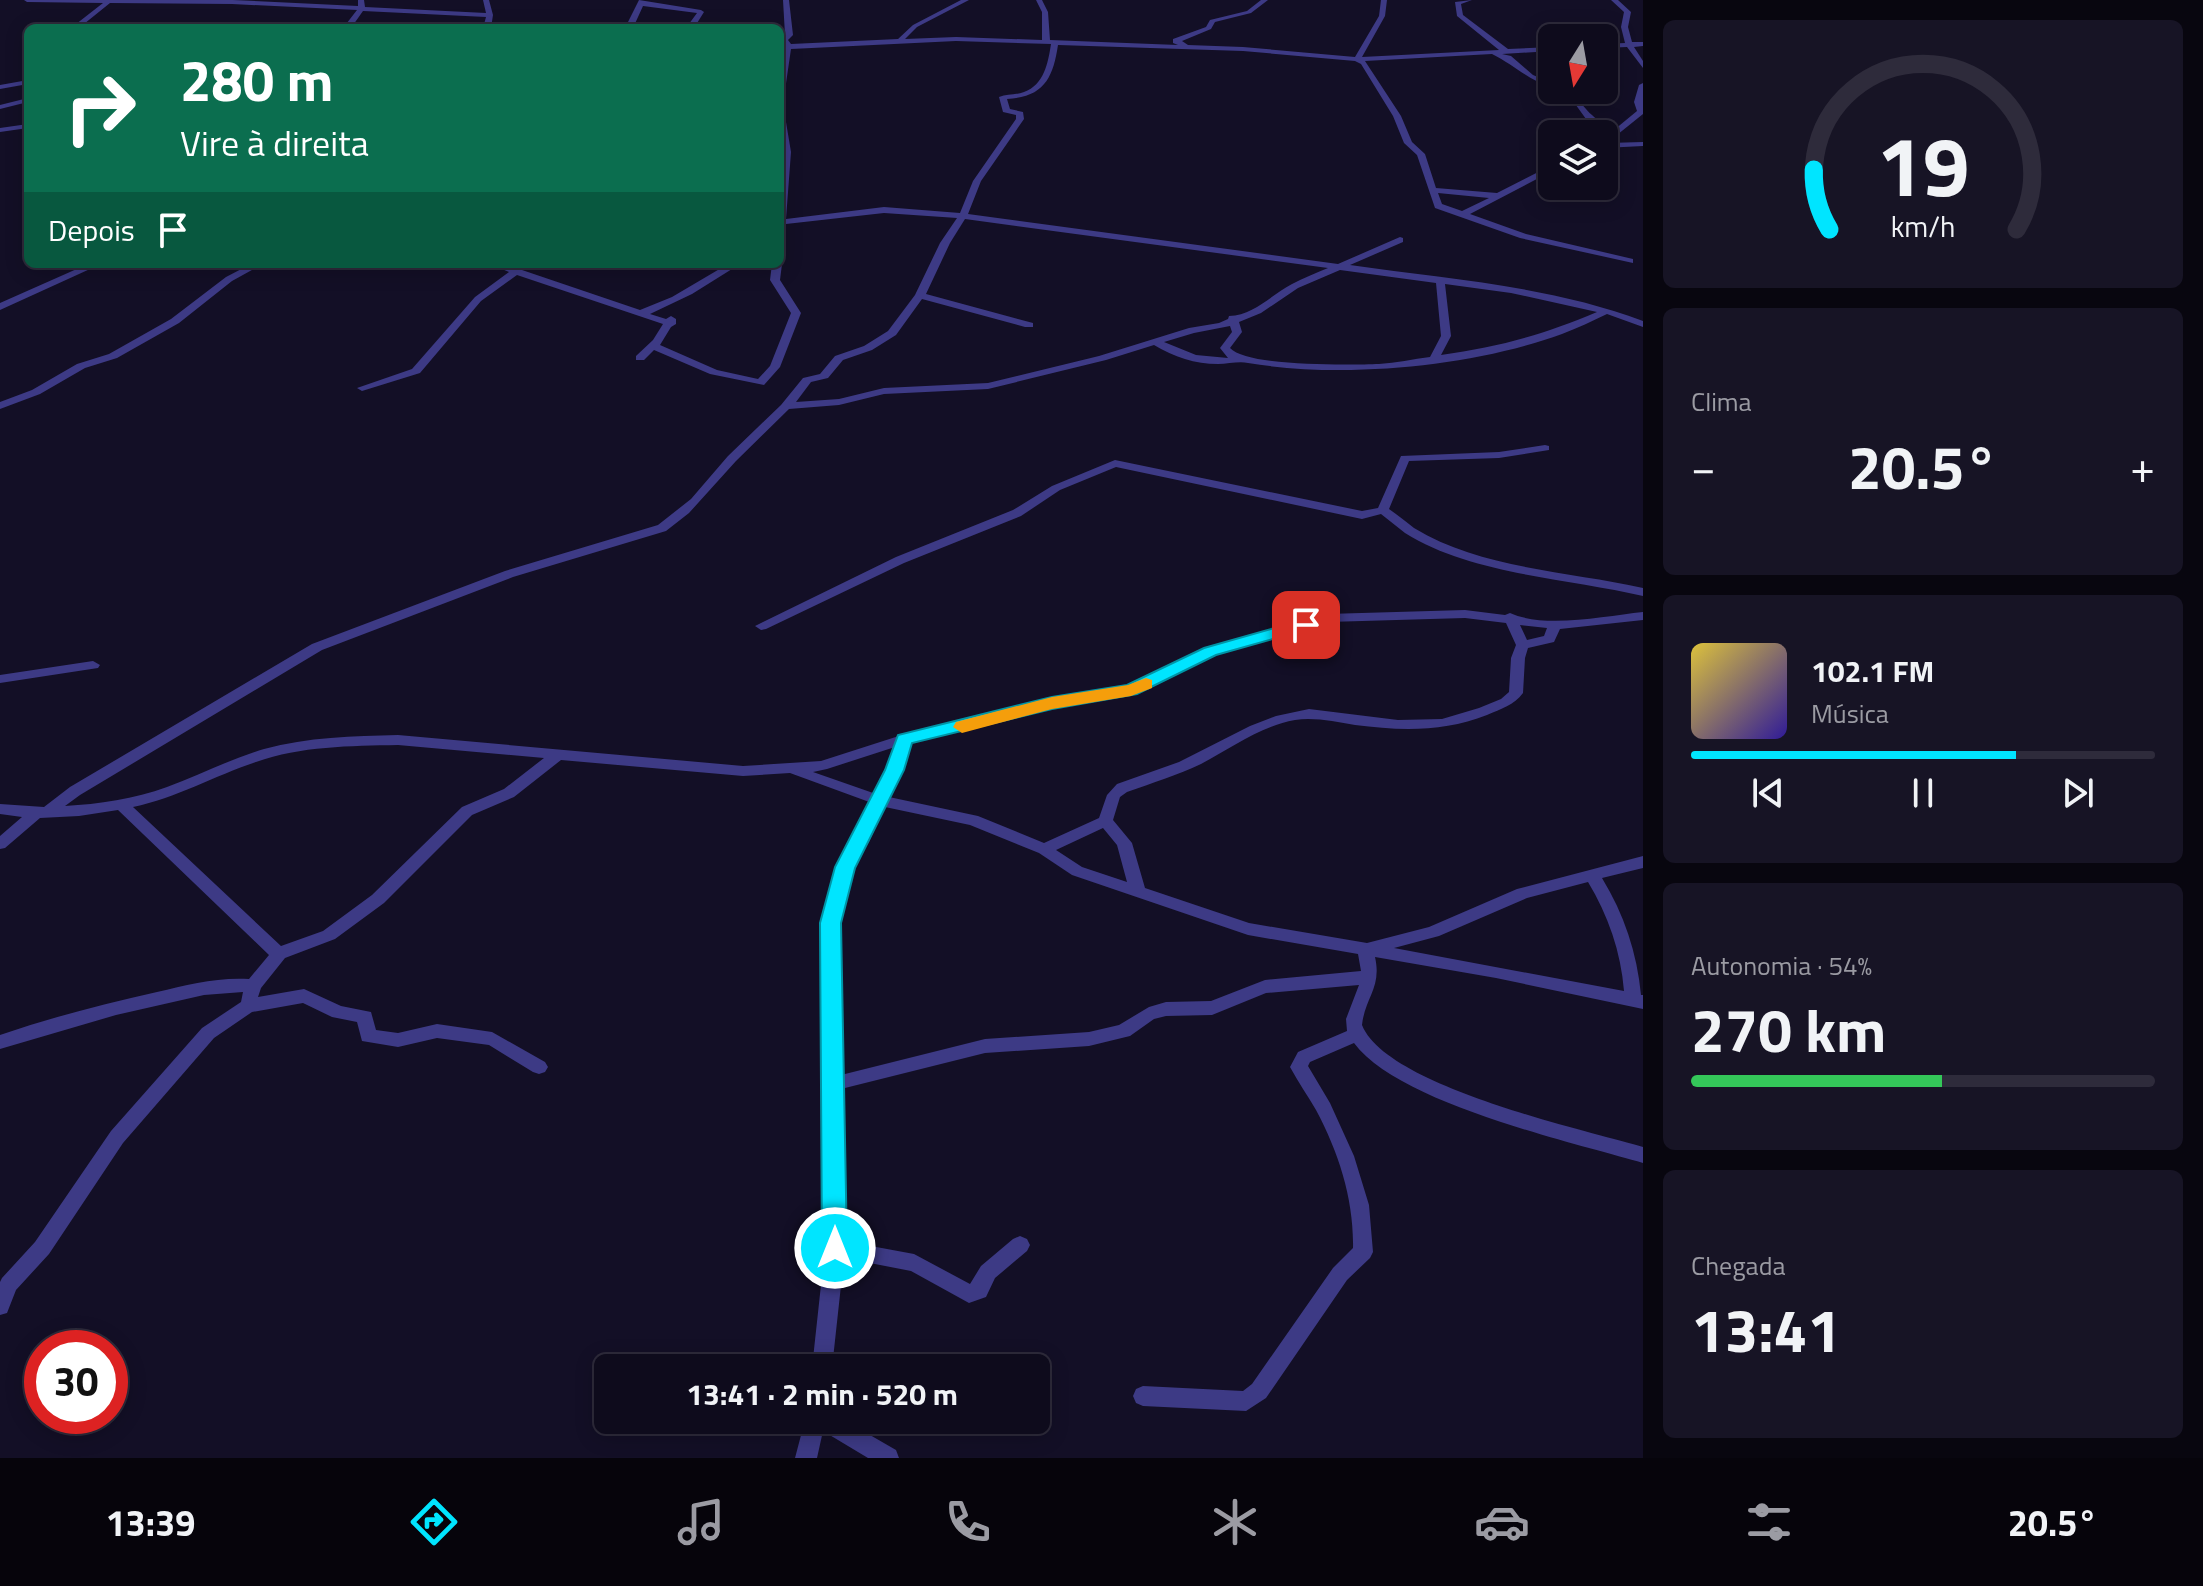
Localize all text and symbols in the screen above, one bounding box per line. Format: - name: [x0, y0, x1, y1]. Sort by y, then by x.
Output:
- north arrow: [1538, 24, 1618, 104]
- map controls: [1538, 24, 1618, 200]
- text: 280 m: [180, 38, 333, 123]
- icon: right: [48, 56, 152, 160]
- text: 19: [1876, 101, 1970, 227]
- text: Vire à direita: [180, 115, 369, 170]
- button: layers: [1538, 120, 1618, 200]
- text: km/h: [1891, 205, 1955, 248]
- text: Depois: [48, 207, 135, 253]
- icon: arrive: [151, 208, 195, 252]
- text: Clima: [1691, 382, 1752, 421]
- text: 20.5°: [1848, 421, 1998, 512]
- text: −: [1691, 433, 1716, 500]
- text: +: [2130, 433, 2155, 500]
- pin: [1272, 591, 1340, 659]
- icon: arrive: [1284, 603, 1328, 647]
- text: 102.1 FM: [1811, 648, 1934, 694]
- text: Música: [1811, 694, 1889, 733]
- icon: previous: [1746, 771, 1790, 815]
- icon: pause: [1901, 771, 1945, 815]
- icon: next: [2056, 771, 2100, 815]
- text: Autonomia · 54%: [1691, 946, 1872, 985]
- text: 270 km: [1691, 984, 1886, 1075]
- position arrow: [793, 1206, 877, 1290]
- text: Chegada: [1691, 1246, 1785, 1285]
- text: 13:41: [1691, 1284, 1841, 1375]
- speed limit sign: 30: [24, 1330, 128, 1434]
- text: 13:41 · 2 min · 520 m: [686, 1371, 958, 1417]
- icon: directions: [406, 1494, 462, 1550]
- icon: music: [673, 1494, 729, 1550]
- icon: phone: [940, 1494, 996, 1550]
- icon: climate: [1207, 1494, 1263, 1550]
- icon: car: [1474, 1494, 1530, 1550]
- icon: filters: [1741, 1494, 1797, 1550]
- text: 13:39: [105, 1495, 195, 1550]
- text: 20.5°: [2008, 1495, 2098, 1550]

